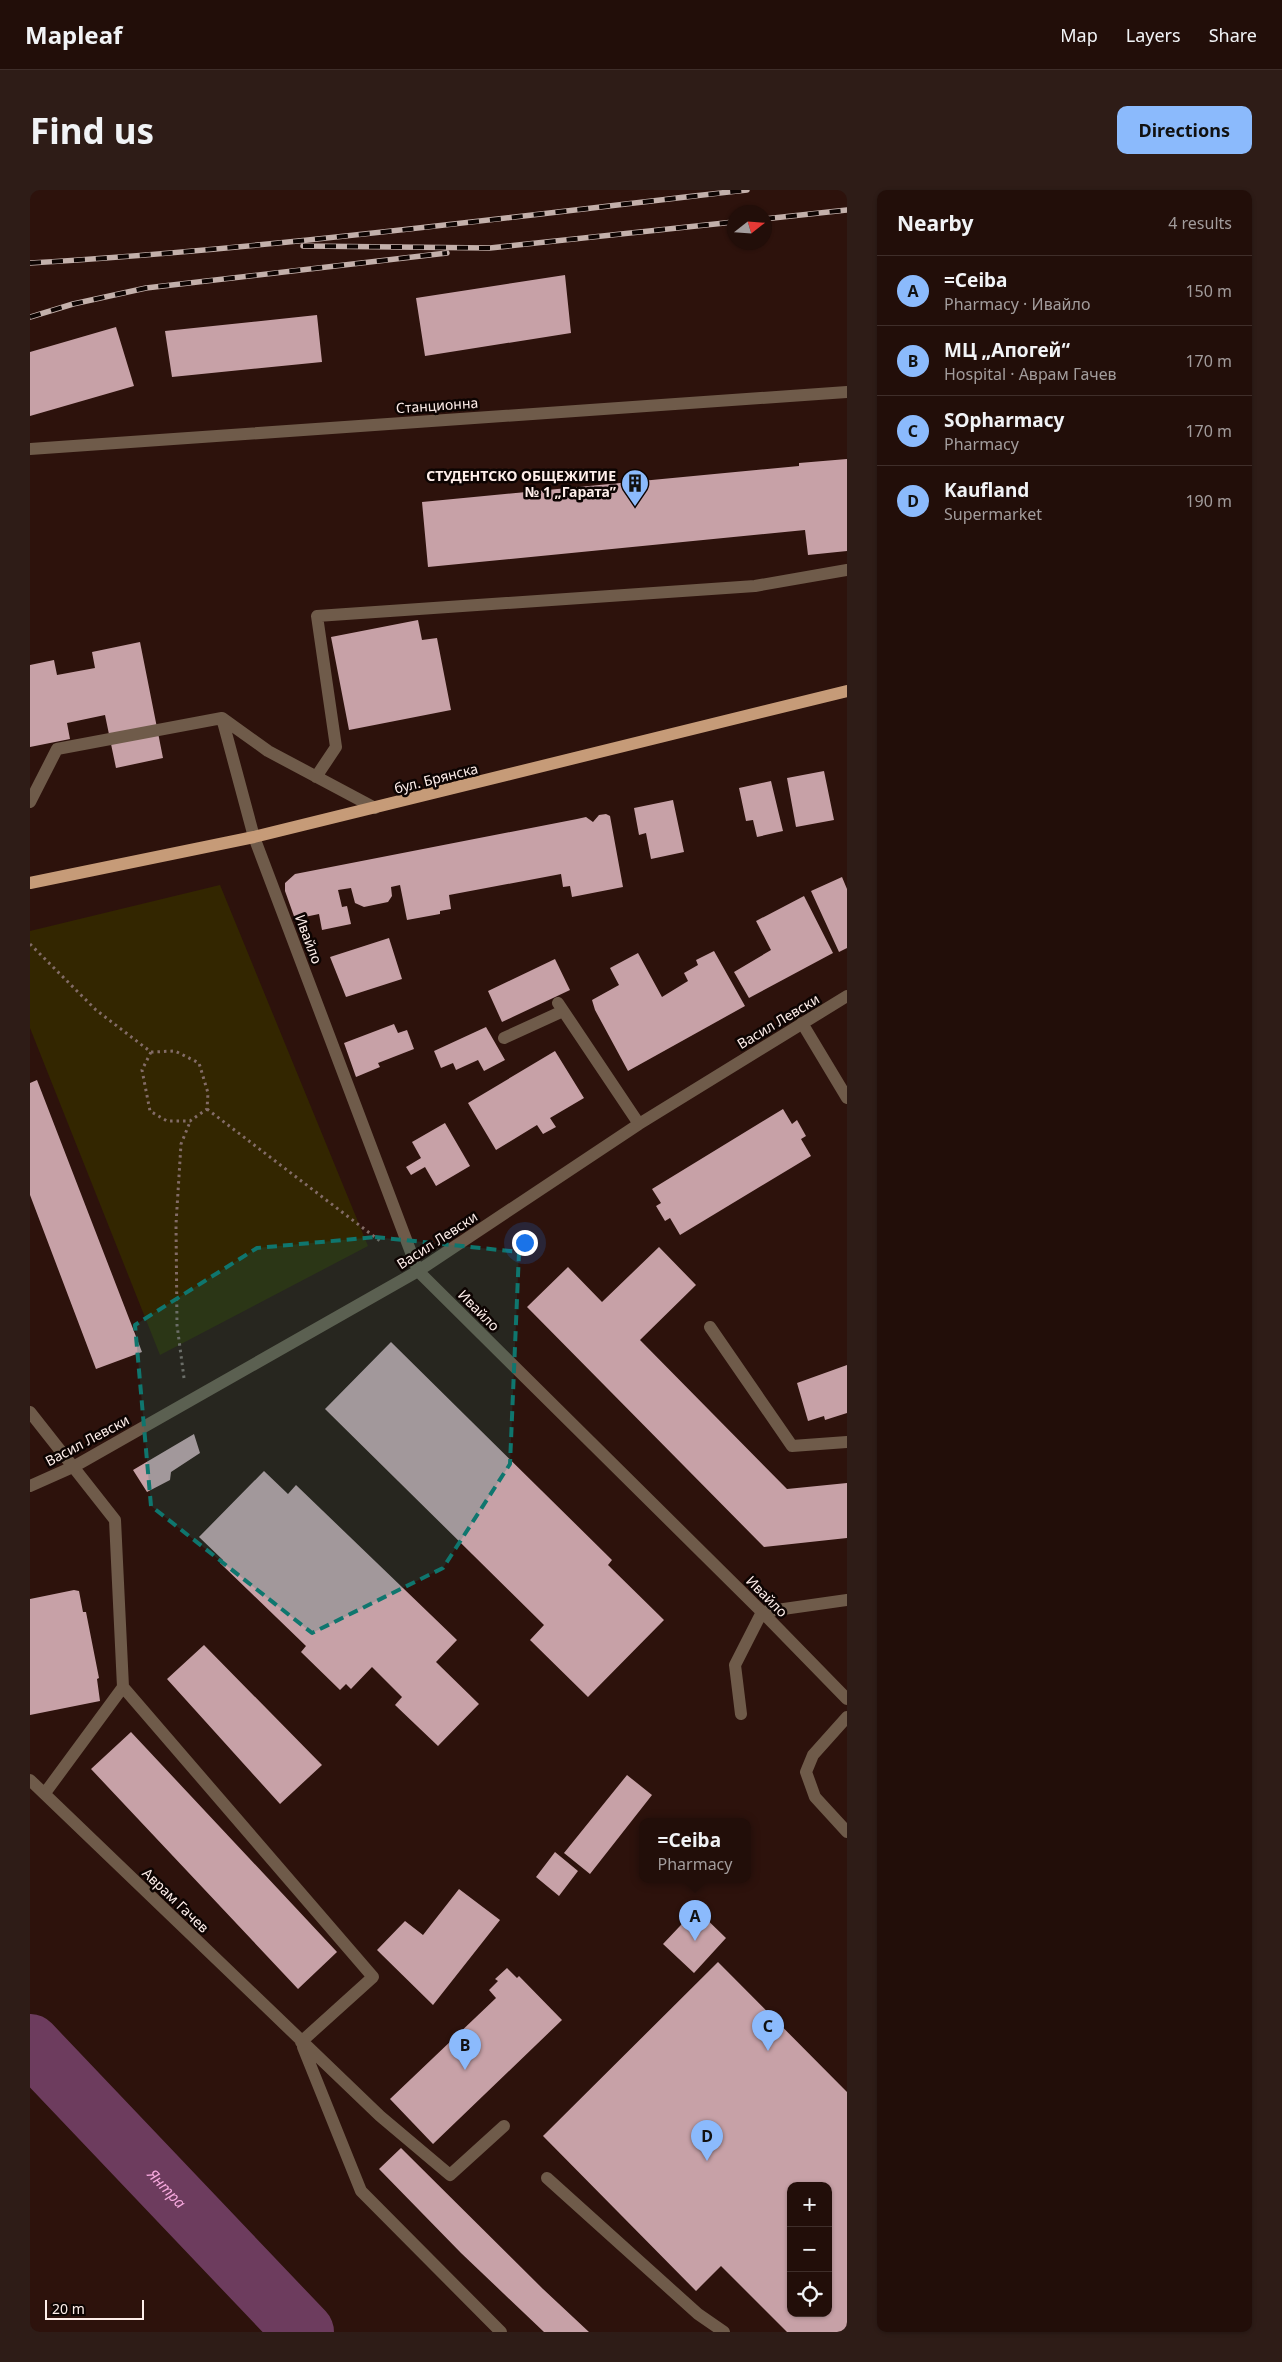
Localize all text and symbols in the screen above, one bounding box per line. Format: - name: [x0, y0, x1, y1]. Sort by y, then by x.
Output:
- text: Mapleaf: [25, 18, 122, 51]
- text: Map: [1060, 23, 1098, 47]
- text: Layers: [1126, 23, 1181, 47]
- text: Share: [1209, 23, 1257, 47]
- button: Directions: [1117, 106, 1252, 154]
- text: Find us: [30, 107, 154, 154]
- north arrow: [727, 205, 772, 250]
- text: Nearby: [897, 209, 973, 237]
- text: 4 results: [1168, 212, 1232, 234]
- text: =Ceiba: [944, 267, 1007, 293]
- text: A: [907, 280, 919, 302]
- text: 150 m: [1185, 280, 1232, 302]
- text: Pharmacy · Ивайло: [944, 293, 1090, 315]
- text: МЦ „Апогей“: [944, 337, 1070, 363]
- text: B: [908, 350, 918, 372]
- text: 170 m: [1185, 350, 1232, 372]
- text: Hospital · Аврам Гачев: [944, 363, 1117, 385]
- street label: Станционна: [395, 393, 479, 417]
- text: SOpharmacy: [944, 407, 1064, 433]
- text: C: [908, 420, 918, 442]
- text: 170 m: [1185, 420, 1232, 442]
- text: Pharmacy: [944, 433, 1019, 455]
- place label: СТУДЕНТСКО ОБЩЕЖИТИЕ № 1 „Гарата”: [426, 466, 617, 501]
- building icon: СТУДЕНТСКО ОБЩЕЖИТИЕ № 1 „Гарата”: [620, 468, 650, 507]
- text: Kaufland: [944, 477, 1029, 503]
- text: D: [907, 490, 919, 512]
- text: 190 m: [1185, 490, 1232, 512]
- text: Supermarket: [944, 503, 1042, 525]
- street label: бул. Брянска: [392, 758, 480, 798]
- street label: Ивайло: [291, 912, 327, 966]
- street label: Васил Левски: [733, 989, 823, 1053]
- street label: Васил Левски: [393, 1207, 481, 1273]
- your location: [512, 1230, 538, 1256]
- street label: Ивайло: [454, 1285, 504, 1335]
- street label: Васил Левски: [42, 1410, 132, 1470]
- street label: Ивайло: [742, 1571, 792, 1621]
- popup: [639, 1818, 751, 1883]
- text: =Ceiba: [658, 1827, 721, 1853]
- text: Pharmacy: [658, 1853, 732, 1875]
- street label: Аврам Гачев: [139, 1863, 214, 1937]
- pin: A: [679, 1900, 711, 1941]
- pin: C: [752, 2010, 784, 2051]
- pin: B: [449, 2029, 481, 2070]
- pin: D: [691, 2120, 723, 2161]
- water label: Янтра: [143, 2163, 191, 2213]
- map controls: [787, 2182, 832, 2317]
- button: +: [787, 2182, 832, 2227]
- button: −: [787, 2227, 832, 2272]
- button: locate: [787, 2272, 832, 2317]
- scale bar: [45, 2297, 144, 2320]
- text: 20 m: [52, 2299, 85, 2318]

